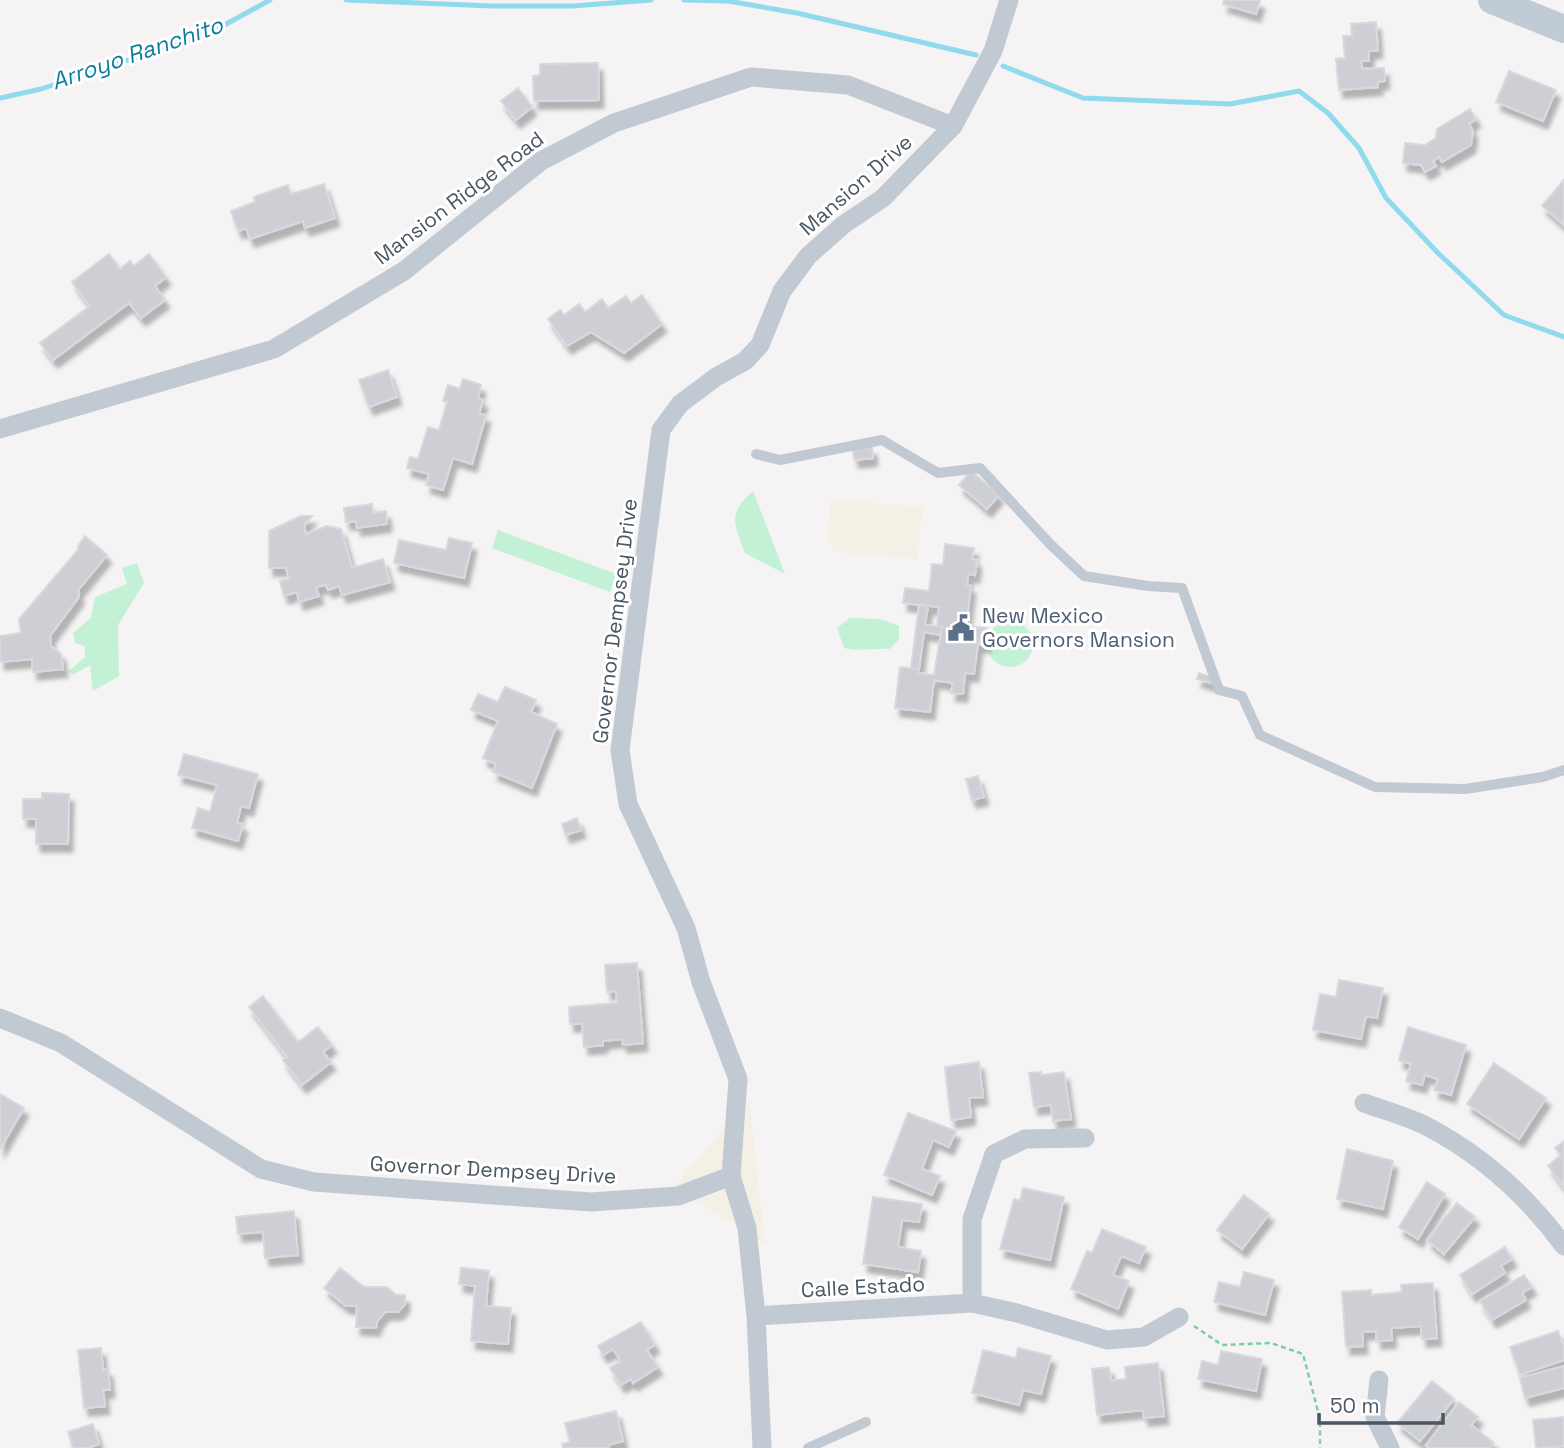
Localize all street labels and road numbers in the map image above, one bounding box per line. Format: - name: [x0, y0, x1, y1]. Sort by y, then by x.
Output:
- street label: Mansion Ridge Road: [369, 125, 549, 270]
- street label: Mansion Drive: [794, 128, 918, 241]
- street label: Governor Dempsey Drive: [586, 497, 643, 745]
- street label: Governor Dempsey Drive: [369, 1150, 617, 1189]
- street label: Calle Estado: [800, 1270, 926, 1303]

